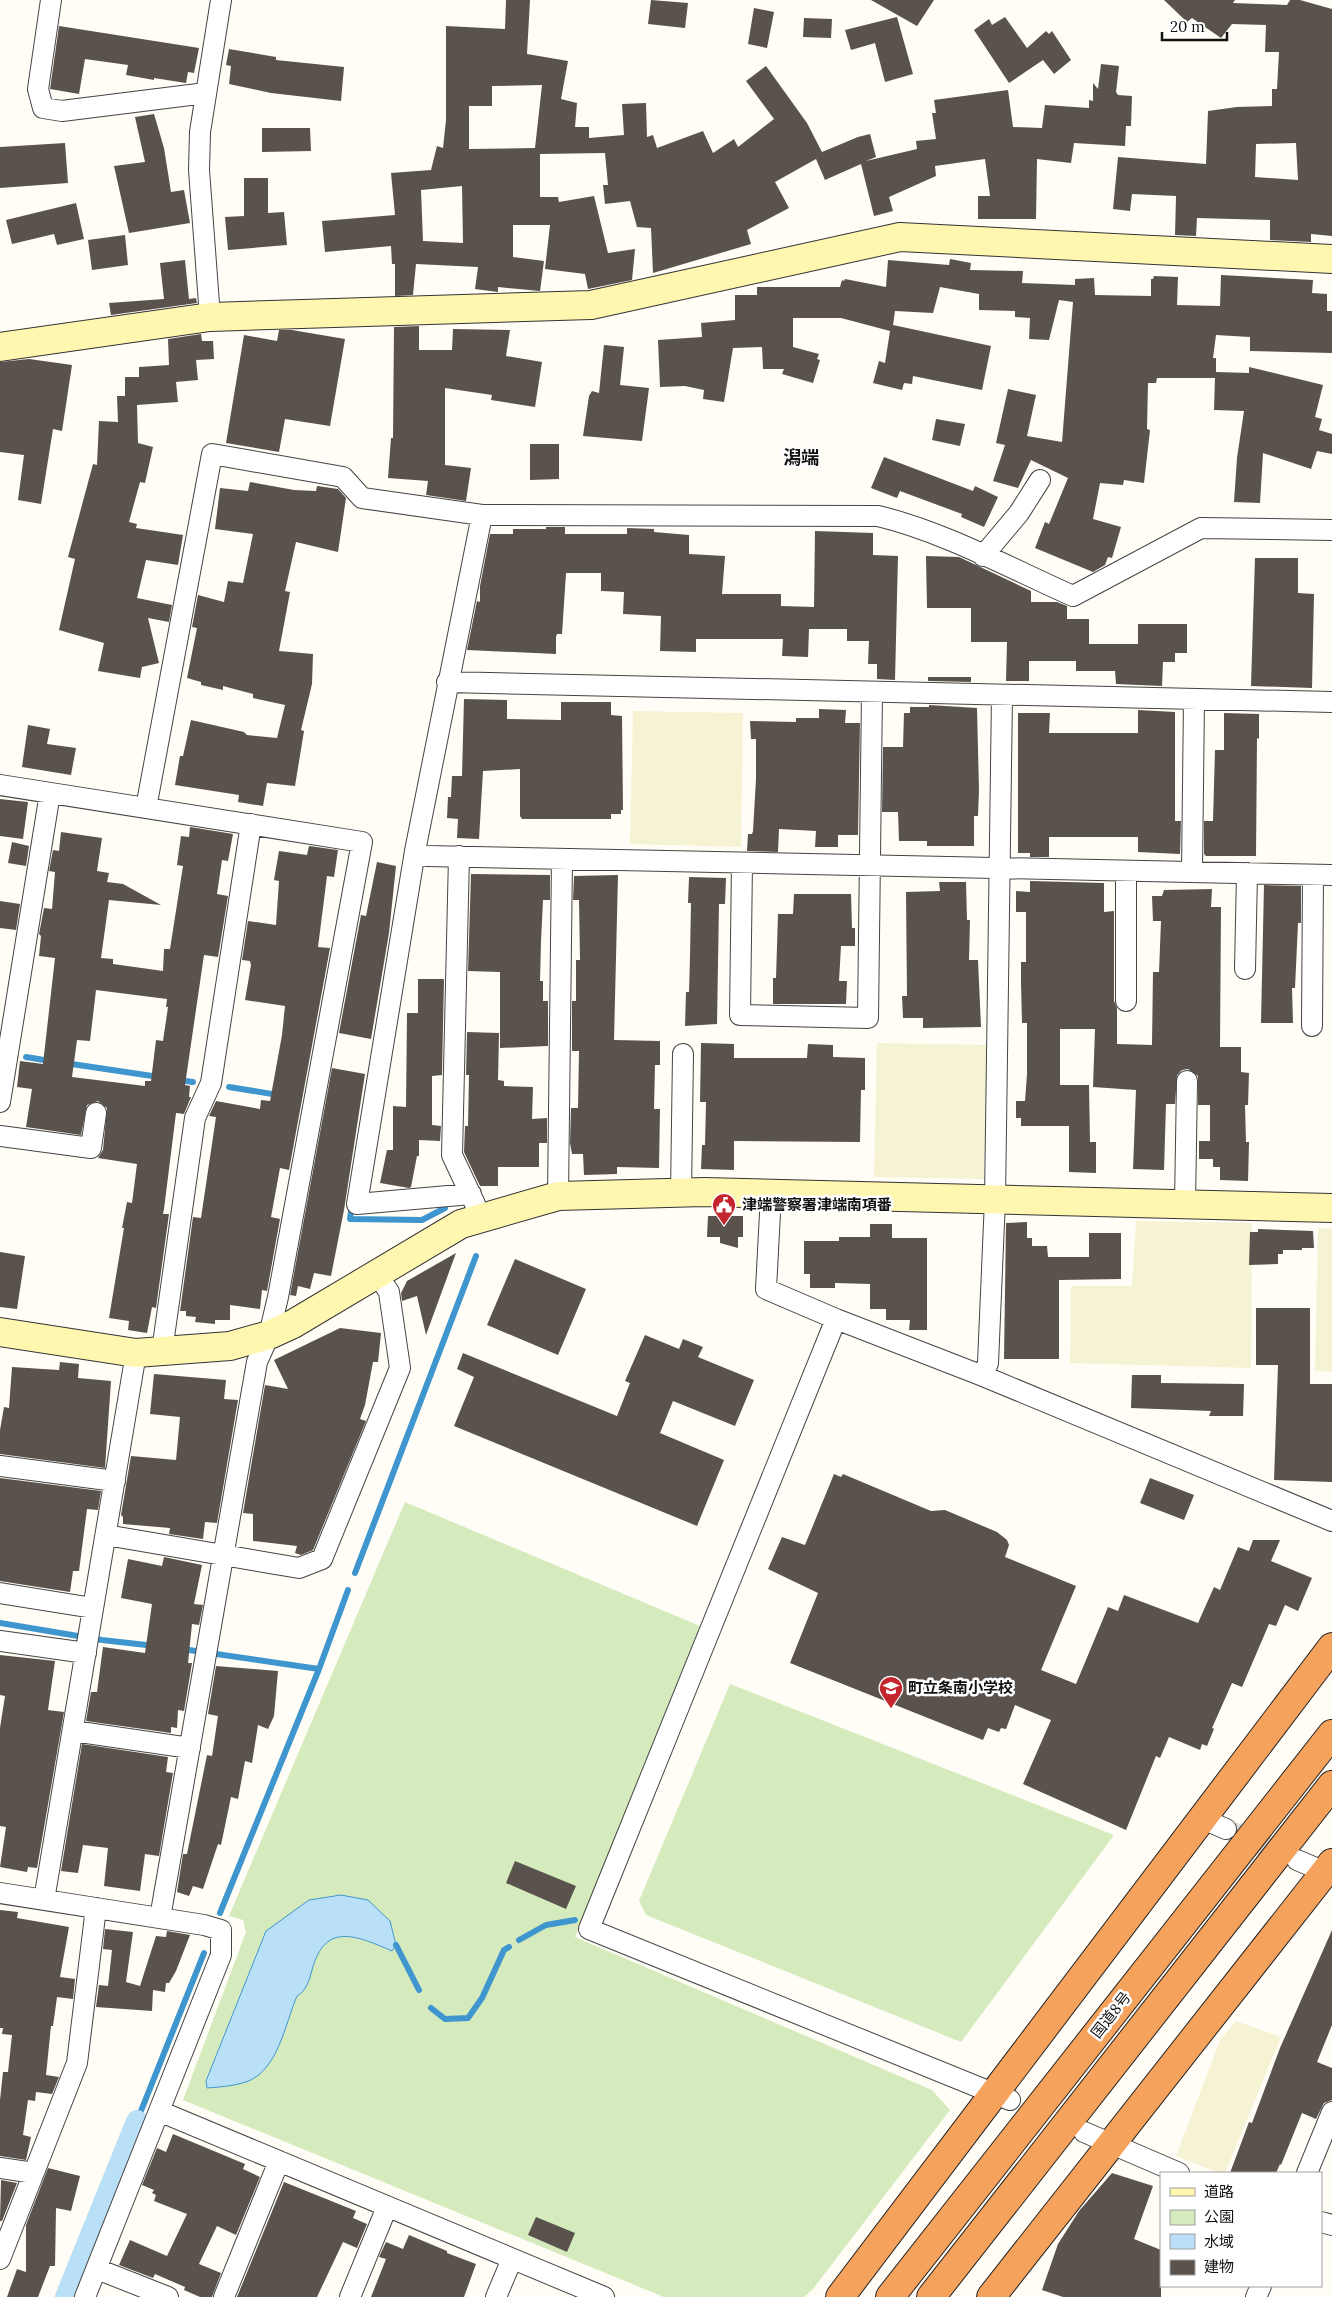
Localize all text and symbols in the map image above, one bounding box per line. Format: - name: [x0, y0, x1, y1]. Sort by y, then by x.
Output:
- scale bar: [1162, 10, 1227, 42]
- text: 20 m: [1170, 17, 1205, 36]
- district label: 潟端: [783, 446, 819, 469]
- public building icon: 津端警察署津端南項番: [711, 1192, 737, 1226]
- place label: 津端警察署津端南項番: [742, 1195, 892, 1214]
- school or university icon: 町立条南小学校: [878, 1675, 904, 1709]
- place label: 町立条南小学校: [908, 1678, 1013, 1697]
- street label: 国道8号: [1087, 1988, 1135, 2042]
- legend: [1160, 2172, 1322, 2287]
- text: 道路: [1204, 2182, 1234, 2201]
- text: 公園: [1204, 2207, 1234, 2226]
- text: 水域: [1204, 2232, 1234, 2251]
- text: 建物: [1204, 2257, 1234, 2276]

